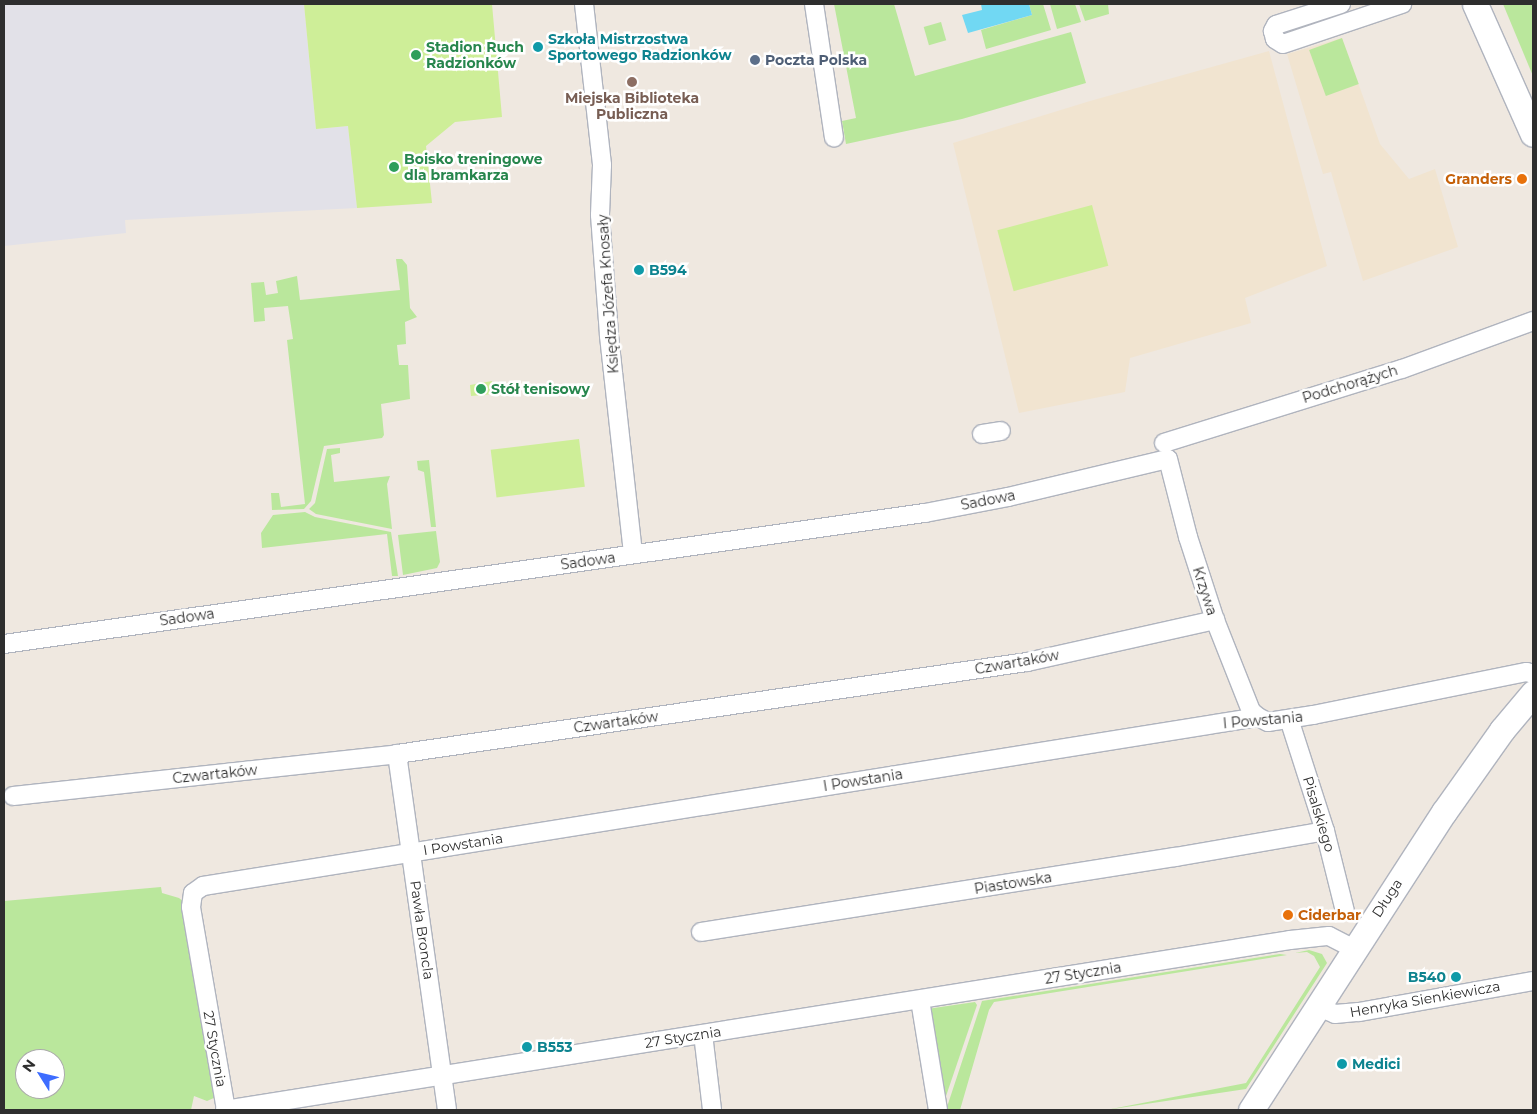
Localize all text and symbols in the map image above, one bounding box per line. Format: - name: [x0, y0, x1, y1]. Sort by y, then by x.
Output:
- place label: Szkoła Mistrzostwa Sportowego Radzionków: [548, 31, 732, 64]
- place label: Stadion Ruch Radzionków: [426, 39, 524, 72]
- marker: Szkoła Mistrzostwa Sportowego Radzionków: [532, 41, 544, 53]
- marker: Stadion Ruch Radzionków: [410, 49, 422, 61]
- place label: Poczta Polska: [765, 52, 867, 68]
- marker: Poczta Polska: [749, 54, 761, 66]
- marker: Miejska Biblioteka Publiczna: [626, 76, 638, 88]
- place label: Miejska Biblioteka Publiczna: [565, 90, 699, 122]
- place label: Boisko treningowe dla bramkarza: [404, 151, 542, 184]
- marker: Boisko treningowe dla bramkarza: [388, 161, 400, 173]
- place label: Granders: [1445, 171, 1512, 187]
- marker: Granders: [1516, 173, 1528, 185]
- street label: Księdza Józefa Knosały: [594, 214, 622, 374]
- place label: B594: [649, 262, 687, 278]
- marker: B594: [633, 264, 645, 276]
- street label: Podchorążych: [1300, 361, 1400, 407]
- place label: Stół tenisowy: [491, 381, 590, 397]
- marker: Stół tenisowy: [475, 383, 487, 395]
- street label: Sadowa: [959, 486, 1017, 514]
- street label: Sadowa: [559, 549, 617, 573]
- street label: Krzywa: [1189, 565, 1221, 617]
- street label: Sadowa: [158, 605, 216, 629]
- street label: Czwartaków: [973, 646, 1061, 678]
- street label: Czwartaków: [573, 708, 659, 736]
- street label: I Powstania: [1222, 708, 1304, 732]
- street label: Czwartaków: [172, 761, 258, 787]
- street label: I Powstania: [822, 765, 904, 795]
- street label: Pisalskiego: [1299, 774, 1339, 854]
- street label: I Powstania: [422, 829, 504, 859]
- street label: Piastowska: [973, 869, 1053, 897]
- street label: Długa: [1368, 876, 1406, 920]
- street label: Pawła Broncla: [407, 879, 437, 981]
- place label: Ciderbar: [1298, 907, 1361, 923]
- marker: Ciderbar: [1282, 909, 1294, 921]
- street label: 27 Stycznia: [1043, 959, 1123, 987]
- place label: B540: [1408, 969, 1446, 985]
- marker: B540: [1450, 971, 1462, 983]
- street label: Henryka Sienkiewicza: [1348, 977, 1502, 1021]
- street label: 27 Stycznia: [200, 1009, 230, 1089]
- street label: 27 Stycznia: [643, 1023, 723, 1051]
- place label: B553: [537, 1039, 573, 1055]
- marker: B553: [521, 1041, 533, 1053]
- north arrow: [15, 1049, 65, 1099]
- text: N: [18, 1056, 39, 1076]
- place label: Medici: [1352, 1056, 1401, 1072]
- marker: Medici: [1336, 1058, 1348, 1070]

